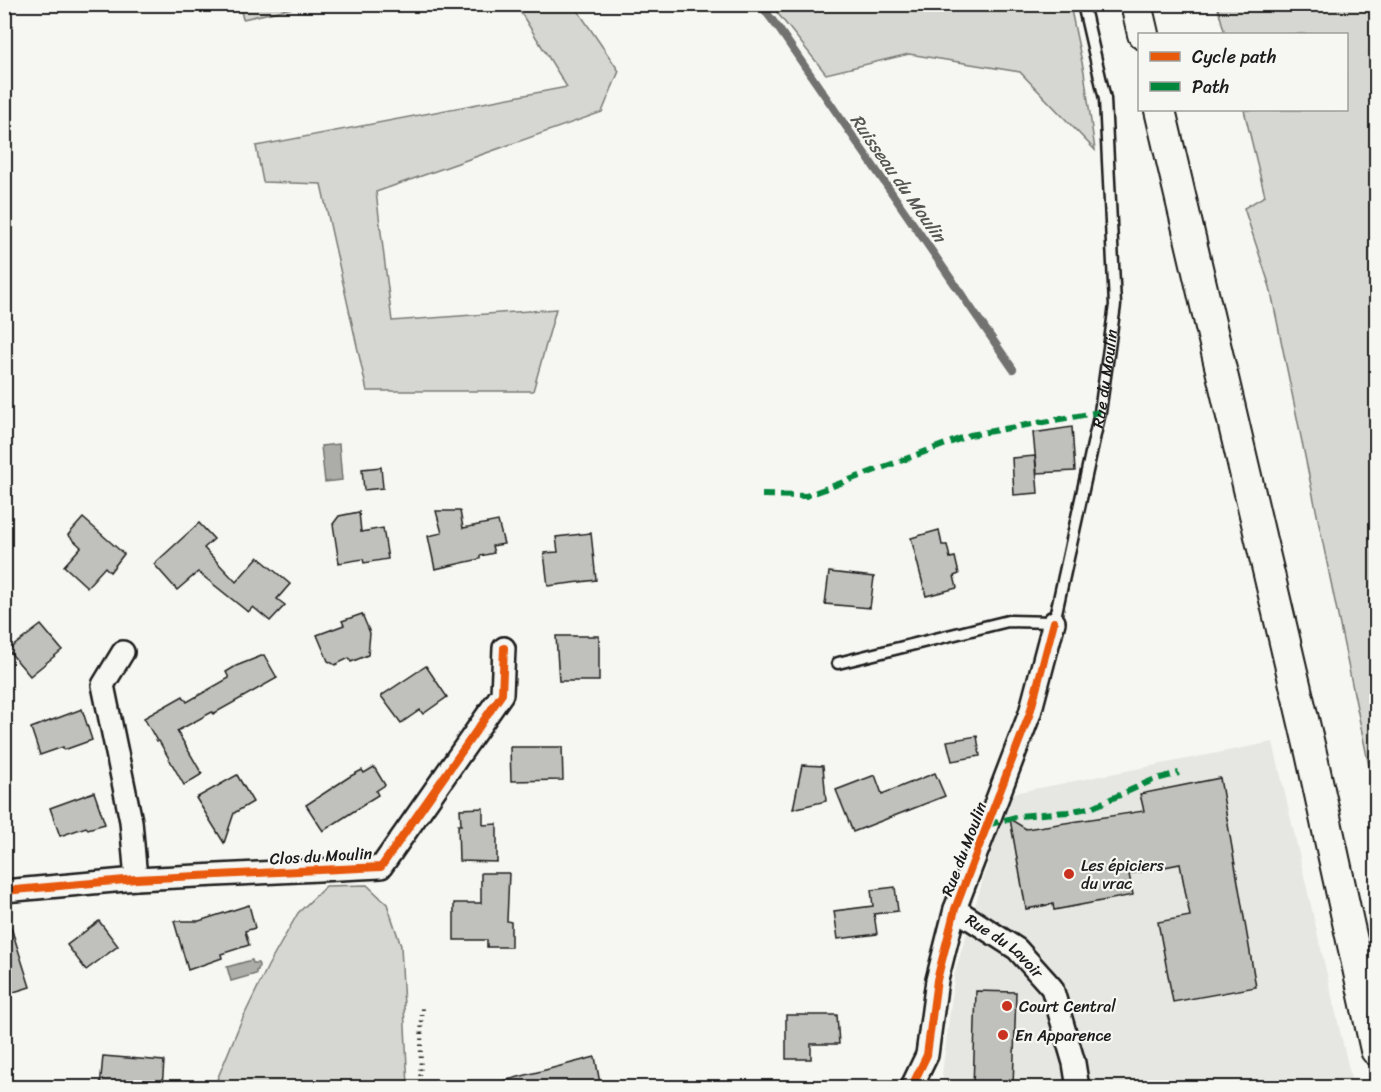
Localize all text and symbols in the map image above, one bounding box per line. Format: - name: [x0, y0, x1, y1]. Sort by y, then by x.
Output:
- legend: [1138, 33, 1348, 111]
- text: Cycle path: [1192, 41, 1276, 73]
- text: Path: [1192, 71, 1229, 103]
- water label: Ruisseau du Moulin: [842, 107, 956, 251]
- street label: Rue du Moulin: [1082, 327, 1126, 431]
- street label: Rue du Moulin: [933, 797, 995, 901]
- street label: Clos du Moulin: [269, 839, 373, 873]
- place label: Les épiciers du vrac: [1081, 851, 1164, 898]
- marker: Les épiciers du vrac: [1062, 867, 1076, 881]
- street label: Rue du Lavoir: [960, 905, 1052, 986]
- place label: Court Central: [1019, 992, 1116, 1021]
- marker: Court Central: [1000, 999, 1014, 1013]
- place label: En Apparence: [1015, 1021, 1111, 1050]
- marker: En Apparence: [996, 1028, 1010, 1042]

